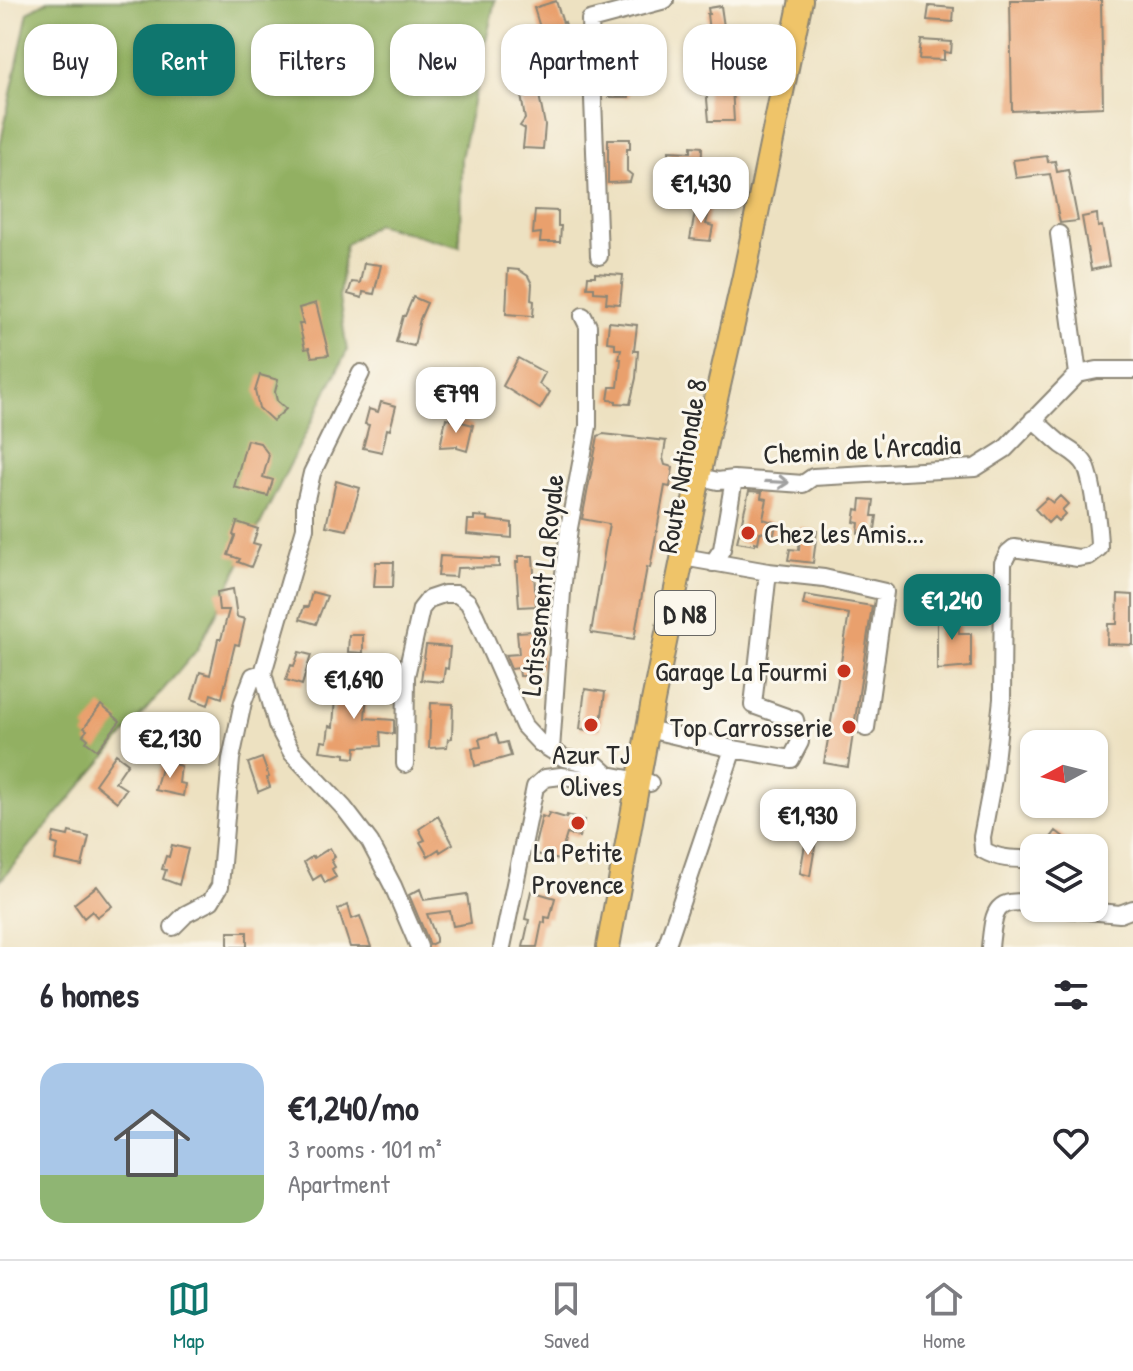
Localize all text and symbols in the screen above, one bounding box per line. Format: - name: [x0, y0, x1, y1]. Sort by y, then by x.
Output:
- chip: Buy: [24, 24, 117, 96]
- chip: Rent: [133, 24, 235, 96]
- chip: Filters: [251, 24, 374, 96]
- chip: New: [390, 24, 485, 96]
- chip: Apartment: [501, 24, 667, 96]
- chip: House: [683, 24, 796, 96]
- pin: €1,430: [636, 157, 766, 225]
- text: €1,430: [671, 165, 731, 200]
- pin: €799: [409, 367, 503, 435]
- text: €799: [434, 375, 478, 410]
- street label: Route Nationale 8: [648, 376, 716, 556]
- street label: Chemin de l'Arcadia: [762, 425, 962, 473]
- street label: Lotissement La Royale: [511, 472, 573, 698]
- one-way arrow: [763, 475, 790, 490]
- place label: Chez les Amis...: [764, 514, 924, 552]
- marker: Chez les Amis...: [739, 524, 757, 542]
- pin: €1,240: [887, 574, 1017, 642]
- text: €1,240: [922, 582, 982, 617]
- road number: D N8: [655, 591, 715, 635]
- place label: Garage La Fourmi: [655, 652, 828, 690]
- pin: €1,690: [289, 653, 419, 721]
- text: €1,690: [325, 661, 383, 696]
- marker: Garage La Fourmi: [835, 662, 853, 680]
- place label: Top Carrosserie: [670, 708, 833, 746]
- pin: €2,130: [105, 712, 235, 780]
- marker: Azur TJ Olives: [582, 716, 600, 734]
- marker: Top Carrosserie: [840, 718, 858, 736]
- text: €2,130: [139, 720, 201, 755]
- north arrow: [1020, 730, 1108, 818]
- map controls: [1020, 730, 1108, 922]
- place label: Azur TJ Olives: [552, 735, 630, 805]
- pin: €1,930: [743, 789, 873, 857]
- text: €1,930: [778, 797, 838, 832]
- marker: La Petite Provence: [569, 814, 587, 832]
- place label: La Petite Provence: [532, 833, 624, 903]
- button: layers: [1020, 834, 1108, 922]
- text: 6 homes: [40, 972, 139, 1018]
- icon: filters: [1049, 973, 1093, 1017]
- text: €1,240/mo: [288, 1085, 419, 1131]
- icon: home: [104, 1095, 200, 1191]
- icon: heart: [1049, 1121, 1093, 1165]
- text: 3 rooms · 101 m²: [288, 1131, 442, 1166]
- text: Apartment: [288, 1166, 390, 1201]
- tab: Map: [167, 1277, 211, 1355]
- tab: Saved: [544, 1277, 589, 1355]
- tab: Home: [922, 1277, 966, 1355]

